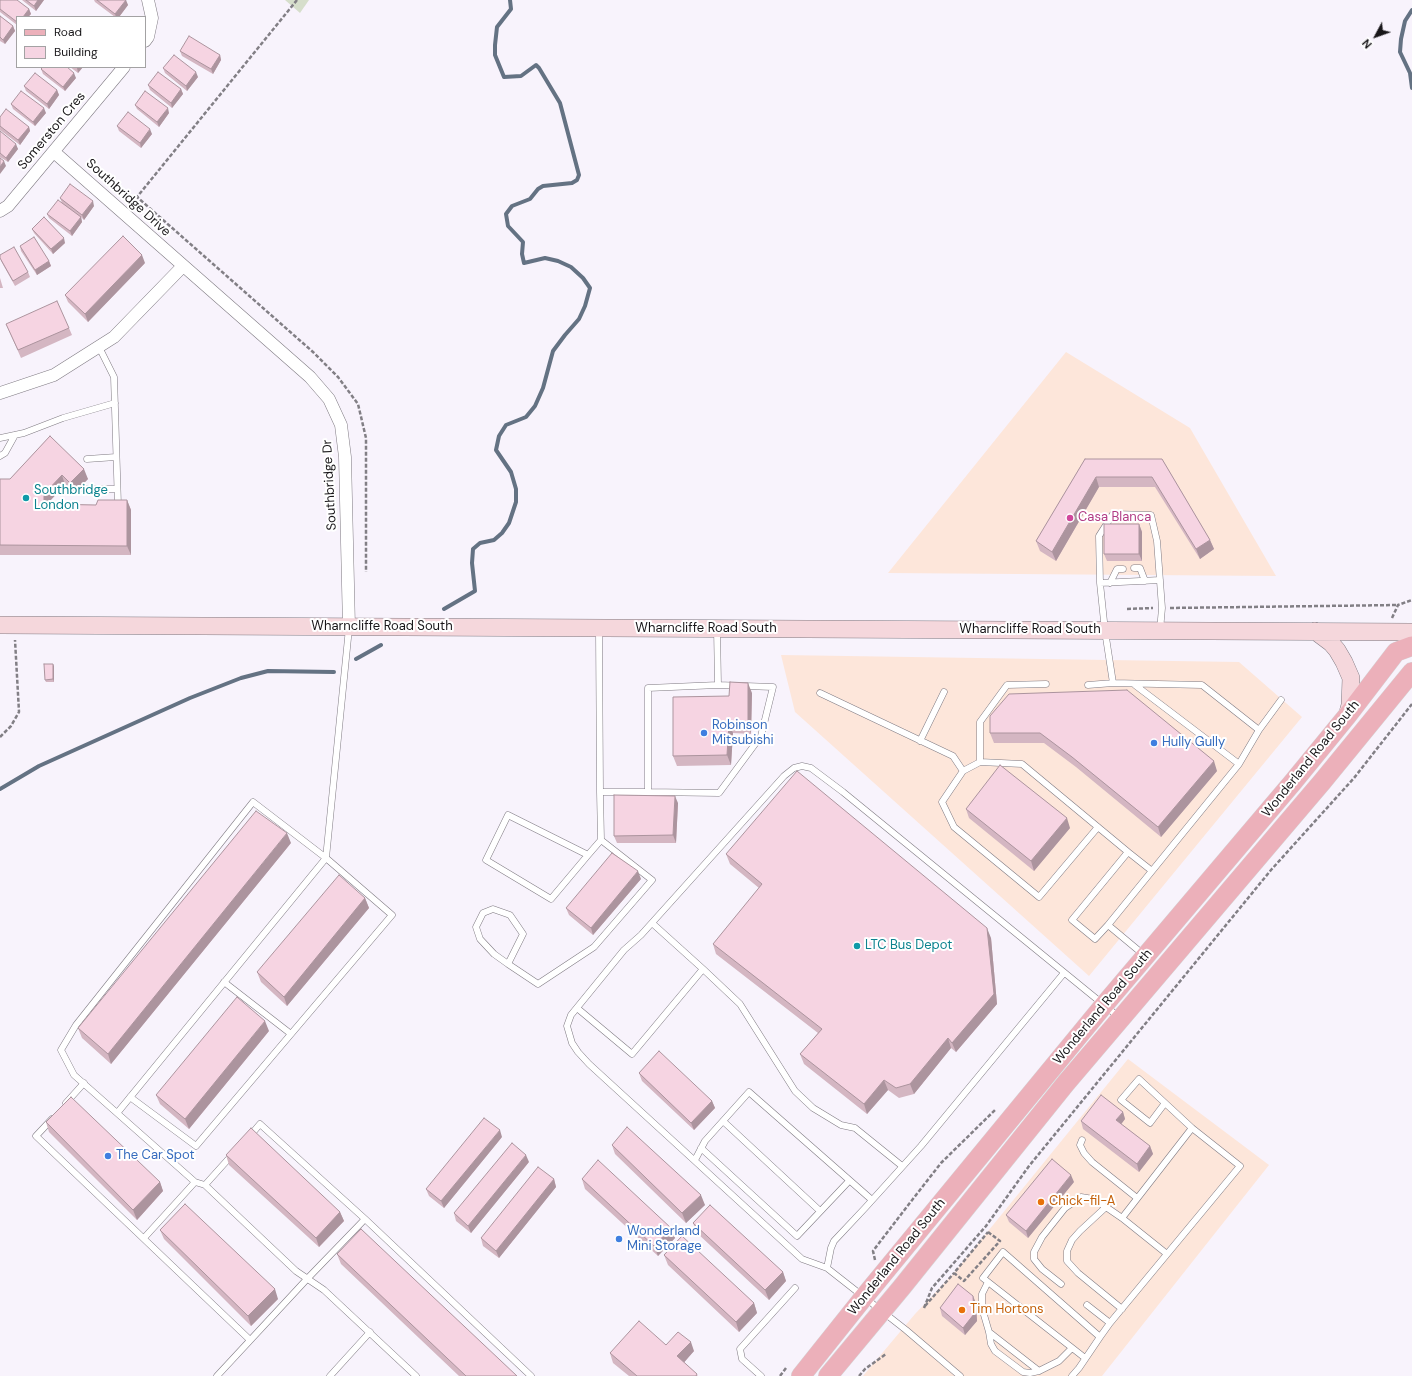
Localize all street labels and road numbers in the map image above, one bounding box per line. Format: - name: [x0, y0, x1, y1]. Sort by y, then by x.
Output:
- street label: Somerston Cres: [15, 89, 89, 173]
- street label: Southbridge Drive: [83, 156, 173, 240]
- street label: Southbridge Dr: [320, 439, 340, 531]
- street label: Wharncliffe Road South: [311, 619, 453, 635]
- street label: Wharncliffe Road South: [635, 621, 777, 637]
- street label: Wharncliffe Road South: [959, 622, 1101, 638]
- street label: Wonderland Road South: [1259, 698, 1363, 820]
- street label: Wonderland Road South: [1050, 946, 1156, 1068]
- street label: Wonderland Road South: [845, 1196, 949, 1318]

